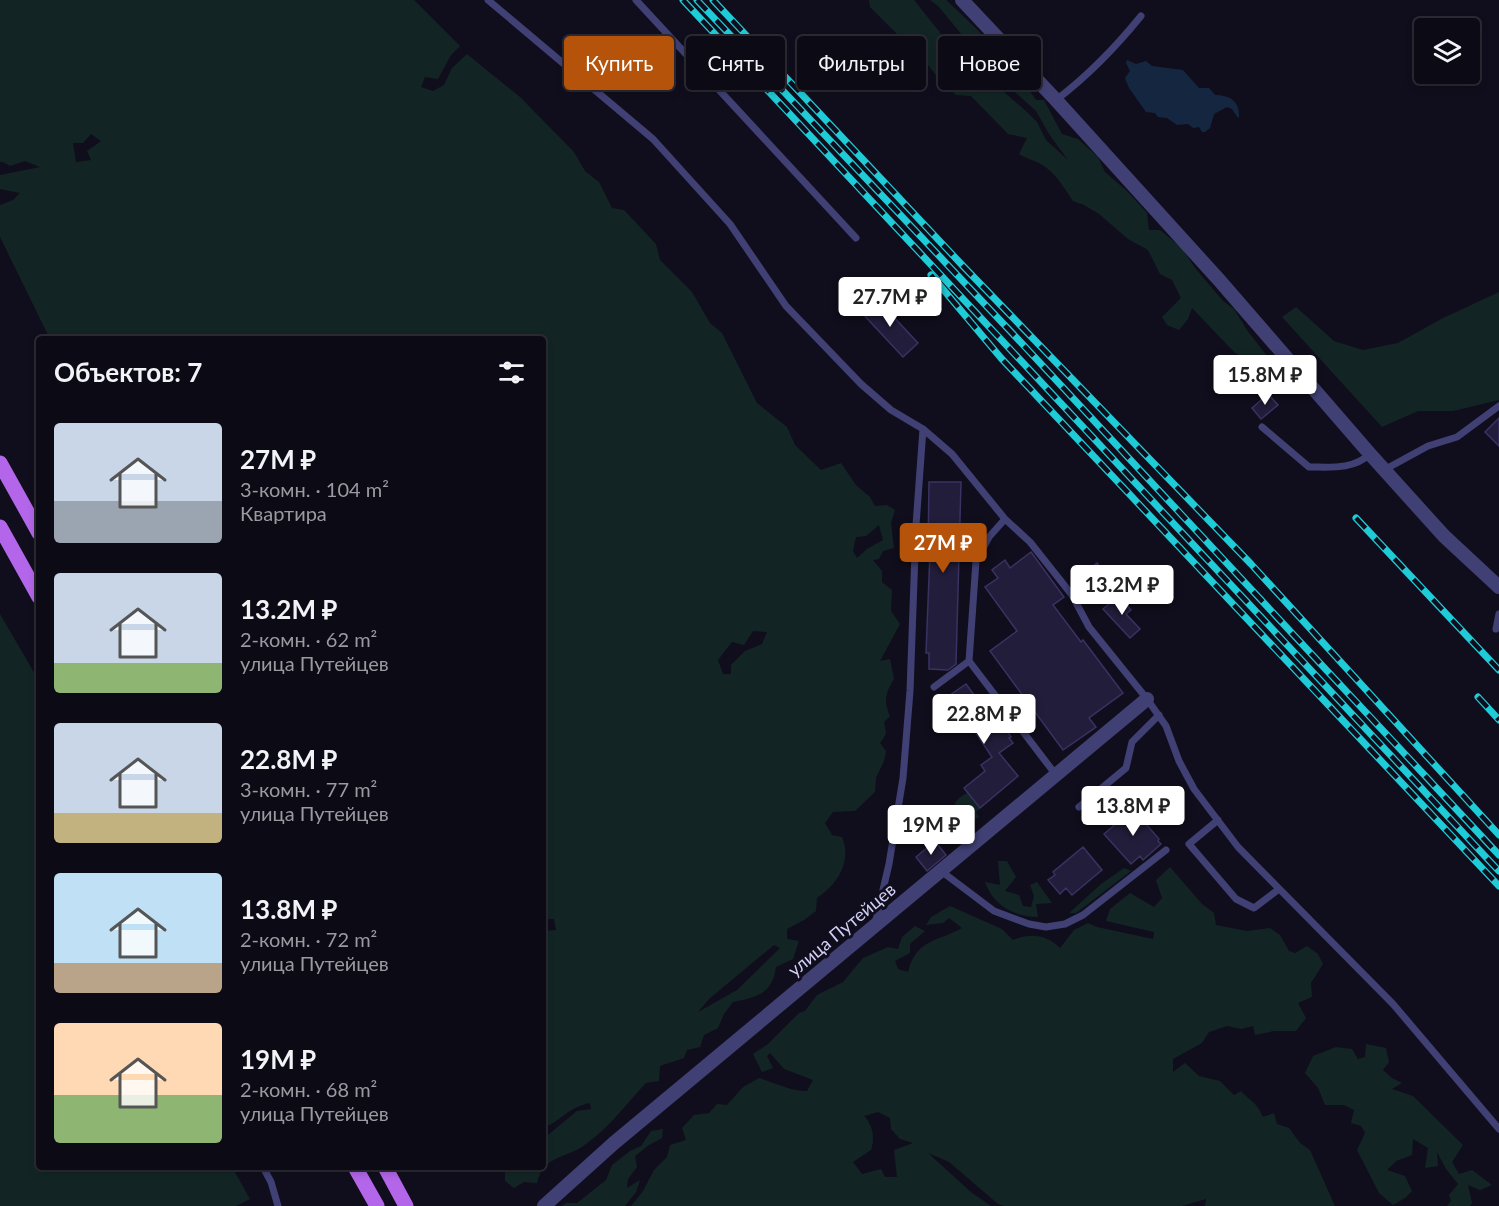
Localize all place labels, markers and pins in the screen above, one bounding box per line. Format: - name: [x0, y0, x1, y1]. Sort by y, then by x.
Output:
- pin: 27.7M ₽: [835, 277, 945, 328]
- pin: 15.8M ₽: [1210, 355, 1320, 406]
- pin: 27M ₽: [901, 523, 985, 574]
- pin: 13.2M ₽: [1067, 565, 1177, 616]
- pin: 22.8M ₽: [929, 694, 1039, 745]
- pin: 13.8M ₽: [1078, 786, 1188, 837]
- pin: 19M ₽: [889, 805, 973, 856]

